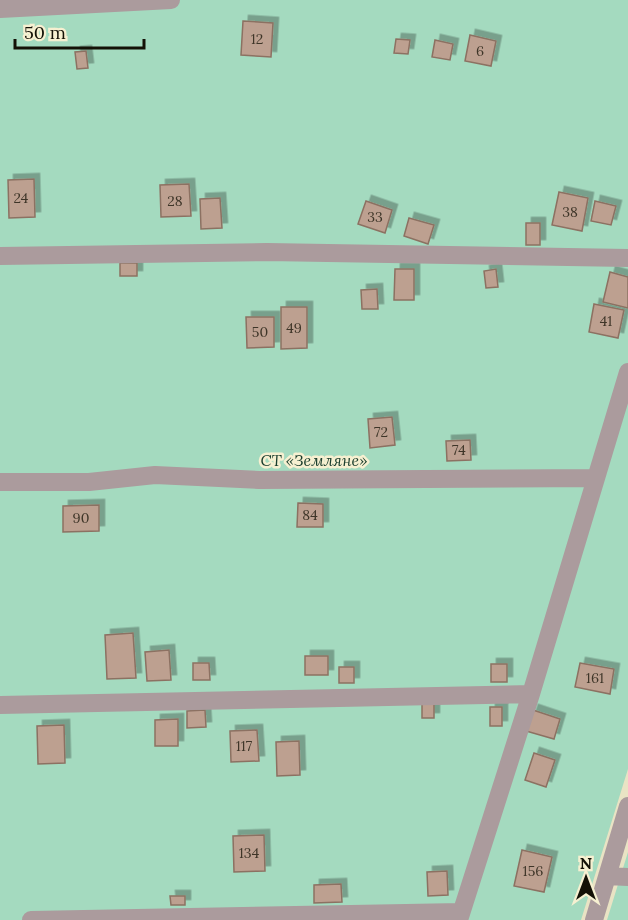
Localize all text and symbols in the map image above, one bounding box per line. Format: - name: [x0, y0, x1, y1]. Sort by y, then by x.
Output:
- scale bar: [15, 12, 144, 50]
- text: 50 m: [24, 21, 66, 44]
- house number: 12: [251, 30, 263, 48]
- house number: 6: [476, 42, 484, 60]
- house number: 24: [14, 189, 29, 207]
- house number: 28: [167, 192, 183, 210]
- house number: 38: [562, 203, 578, 221]
- house number: 33: [367, 208, 383, 226]
- house number: 41: [600, 312, 612, 330]
- house number: 49: [286, 319, 302, 337]
- house number: 50: [252, 323, 268, 341]
- house number: 72: [374, 423, 388, 441]
- house number: 74: [452, 441, 466, 459]
- park label: СТ «Земляне»: [260, 450, 368, 470]
- house number: 84: [302, 506, 318, 524]
- house number: 90: [73, 509, 89, 527]
- house number: 161: [586, 669, 604, 687]
- house number: 117: [236, 737, 253, 755]
- house number: 134: [239, 844, 260, 862]
- north arrow: [556, 848, 616, 908]
- text: N: [580, 853, 592, 873]
- house number: 156: [523, 862, 543, 880]

